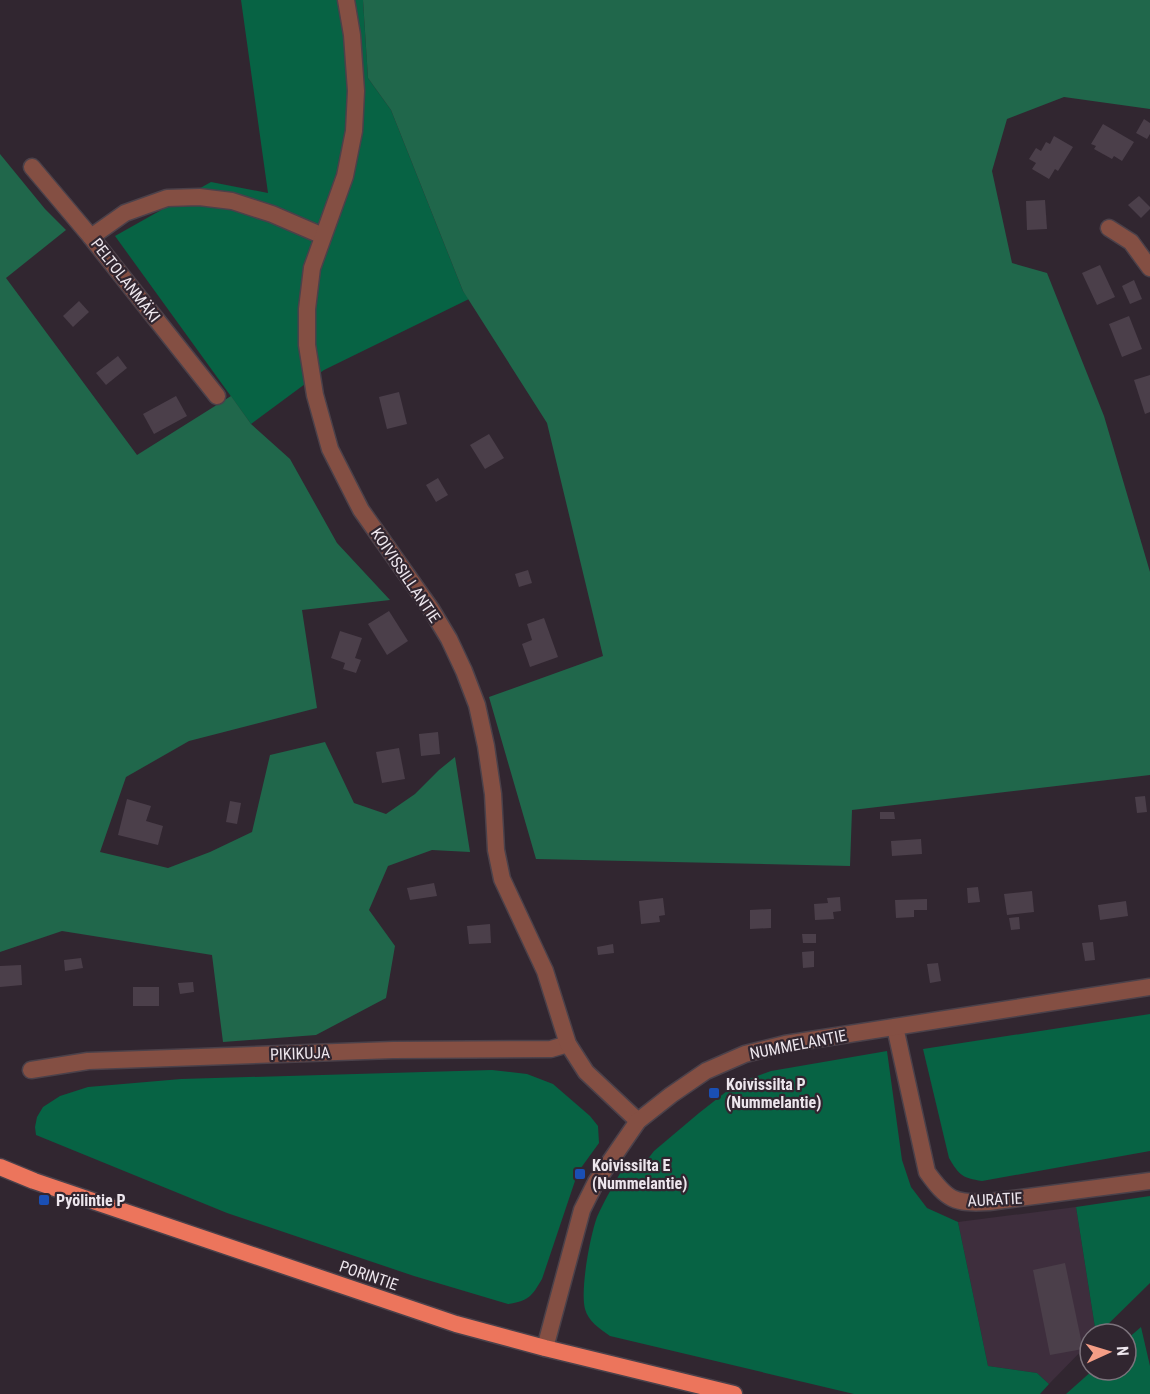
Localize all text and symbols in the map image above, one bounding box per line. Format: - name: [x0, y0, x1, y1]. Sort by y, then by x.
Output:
- street label: PELTOLANMÄKI: [87, 235, 164, 326]
- street label: KOIVISSILLANTIE: [367, 524, 444, 626]
- street label: NUMMELANTIE: [748, 1026, 848, 1063]
- street label: PIKIKUJA: [270, 1043, 330, 1064]
- place label: Koivissilta P (Nummelantie): [726, 1075, 821, 1112]
- marker: Koivissilta P (Nummelantie): [707, 1086, 721, 1100]
- place label: Koivissilta E (Nummelantie): [592, 1156, 687, 1193]
- marker: Koivissilta E (Nummelantie): [573, 1167, 587, 1181]
- street label: AURATIE: [967, 1189, 1023, 1210]
- place label: Pyölintie P: [56, 1191, 126, 1210]
- marker: Pyölintie P: [37, 1193, 51, 1207]
- street label: PORINTIE: [337, 1257, 401, 1294]
- north arrow: [1078, 1322, 1138, 1382]
- text: N: [1113, 1345, 1132, 1357]

